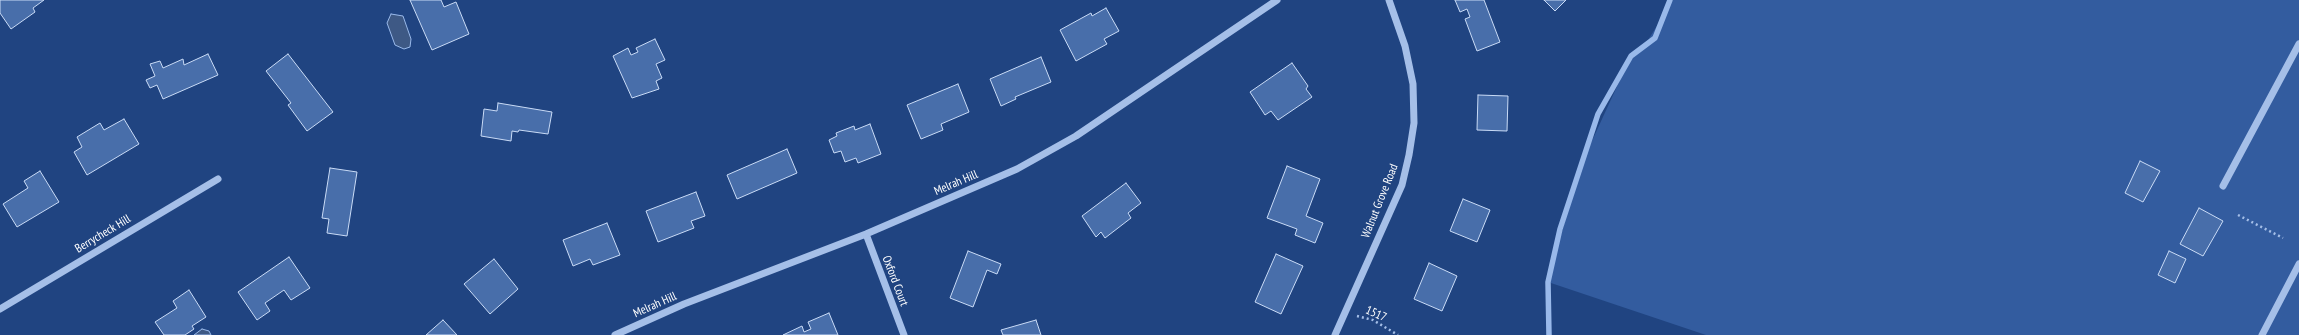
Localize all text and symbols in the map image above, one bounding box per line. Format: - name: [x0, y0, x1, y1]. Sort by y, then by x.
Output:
- street label: Walnut Grove Road: [1359, 162, 1401, 240]
- street label: Melrah Hill: [932, 167, 980, 199]
- street label: Berrycheck Hill: [73, 212, 133, 256]
- street label: Oxford Court: [879, 254, 911, 308]
- street label: Melrah Hill: [631, 289, 679, 321]
- street label: 1517: [1363, 303, 1389, 325]

